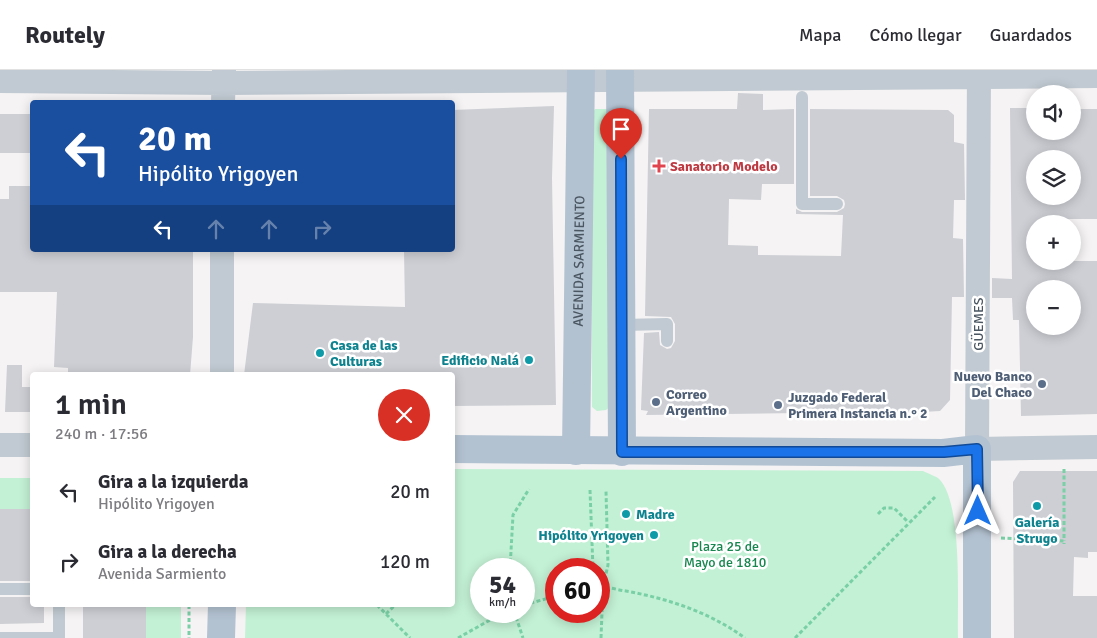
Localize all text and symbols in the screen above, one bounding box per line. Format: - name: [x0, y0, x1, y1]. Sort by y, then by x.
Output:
- text: Routely: [25, 20, 105, 50]
- text: Mapa: [799, 24, 841, 46]
- text: Cómo llegar: [869, 24, 962, 46]
- text: Guardados: [990, 24, 1072, 46]
- map controls: [1026, 85, 1081, 335]
- button: sound: [1026, 85, 1081, 140]
- pin: [600, 108, 642, 159]
- icon: arrive: [607, 115, 635, 143]
- text: 20 m: [138, 117, 212, 160]
- icon: left: [55, 120, 120, 185]
- button: layers: [1026, 150, 1081, 205]
- place label: Sanatorio Modelo: [670, 158, 778, 175]
- marker: Sanatorio Modelo: [652, 159, 666, 173]
- text: Hipólito Yrigoyen: [138, 160, 298, 187]
- street label: AVENIDA SARMIENTO: [569, 195, 588, 327]
- icon: left: [149, 215, 177, 243]
- icon: ahead: [202, 215, 230, 243]
- icon: ahead: [255, 215, 283, 243]
- icon: right: [308, 215, 336, 243]
- button: +: [1026, 215, 1081, 270]
- button: −: [1026, 280, 1081, 335]
- street label: GÜEMES: [970, 297, 987, 351]
- place label: Casa de las Culturas: [330, 337, 398, 370]
- marker: Casa de las Culturas: [314, 347, 326, 359]
- place label: Edificio Nalá: [441, 352, 519, 369]
- marker: Edificio Nalá: [523, 354, 535, 366]
- place label: Nuevo Banco Del Chaco: [954, 368, 1032, 401]
- marker: Nuevo Banco Del Chaco: [1036, 378, 1048, 390]
- text: 1 min: [55, 386, 127, 423]
- place label: Correo Argentino: [666, 386, 727, 419]
- button: close: [378, 389, 430, 441]
- place label: Juzgado Federal Primera Instancia n.° 2: [788, 389, 928, 422]
- marker: Correo Argentino: [650, 396, 662, 408]
- marker: Juzgado Federal Primera Instancia n.° 2: [772, 399, 784, 411]
- text: 240 m · 17:56: [55, 424, 148, 444]
- text: Gira a la izquierda: [98, 470, 248, 494]
- icon: left: [55, 478, 83, 506]
- text: 20 m: [390, 480, 430, 504]
- position arrow: [951, 484, 1003, 536]
- text: Hipólito Yrigoyen: [98, 494, 215, 514]
- marker: Galería Strugo: [1031, 500, 1043, 512]
- place label: Madre: [636, 506, 675, 523]
- marker: Madre: [620, 508, 632, 520]
- place label: Galería Strugo: [1015, 514, 1059, 547]
- place label: Hipólito Yrigoyen: [538, 527, 644, 544]
- marker: Hipólito Yrigoyen: [648, 529, 660, 541]
- park label: Plaza 25 de Mayo de 1810: [684, 538, 766, 571]
- text: Gira a la derecha: [98, 540, 237, 564]
- icon: right: [55, 548, 83, 576]
- text: 120 m: [380, 550, 430, 574]
- speed limit sign: 60: [545, 558, 610, 623]
- text: Avenida Sarmiento: [98, 564, 226, 584]
- text: 54: [489, 569, 516, 600]
- text: km/h: [489, 595, 516, 610]

